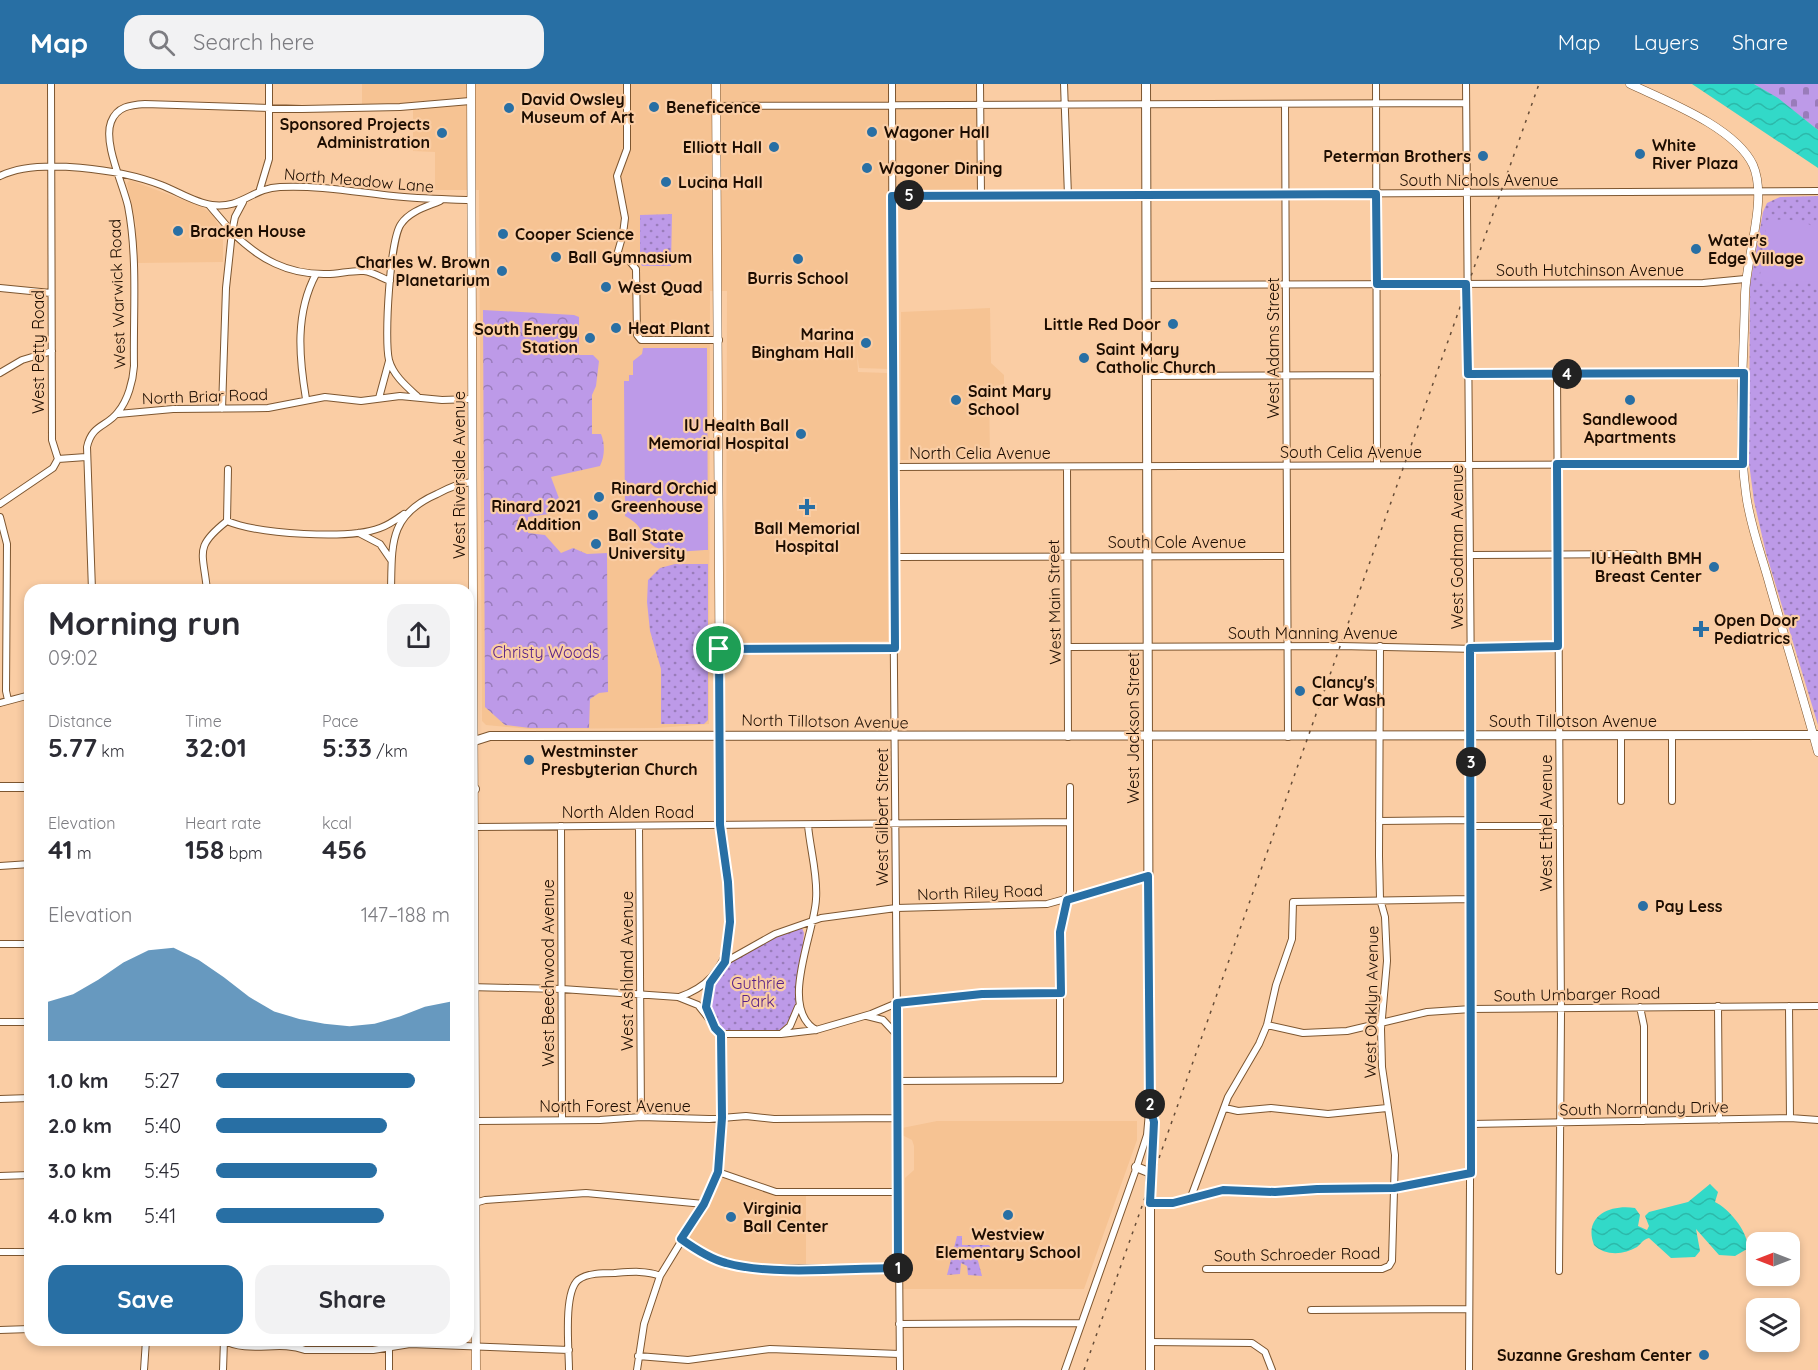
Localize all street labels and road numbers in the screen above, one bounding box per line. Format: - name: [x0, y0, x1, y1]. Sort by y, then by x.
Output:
- street label: North Meadow Lane: [283, 163, 435, 197]
- street label: South Nichols Avenue: [1399, 170, 1559, 190]
- street label: West Warwick Road: [104, 219, 130, 369]
- street label: South Hutchinson Avenue: [1496, 260, 1684, 280]
- street label: West Adams Street: [1263, 277, 1283, 419]
- street label: West Petty Road: [28, 290, 48, 414]
- street label: North Briar Road: [142, 384, 268, 408]
- street label: West Riverside Avenue: [449, 391, 469, 559]
- street label: South Celia Avenue: [1280, 442, 1422, 462]
- street label: North Celia Avenue: [909, 443, 1051, 463]
- street label: West Godman Avenue: [1447, 465, 1467, 629]
- street label: South Cole Avenue: [1108, 532, 1246, 552]
- street label: West Main Street: [1043, 539, 1065, 665]
- street label: South Manning Avenue: [1228, 623, 1398, 643]
- street label: West Jackson Street: [1123, 652, 1143, 804]
- street label: North Tillotson Avenue: [741, 710, 909, 732]
- street label: South Tillotson Avenue: [1489, 711, 1657, 731]
- street label: West Gilbert Street: [872, 748, 892, 886]
- street label: West Ethel Avenue: [1536, 755, 1556, 891]
- street label: North Alden Road: [562, 802, 694, 822]
- street label: West Beechwood Avenue: [538, 879, 558, 1067]
- street label: North Riley Road: [917, 880, 1043, 904]
- street label: West Ashland Avenue: [617, 891, 637, 1051]
- street label: West Oaklyn Avenue: [1360, 925, 1382, 1079]
- street label: South Umbarger Road: [1493, 983, 1661, 1005]
- street label: North Forest Avenue: [539, 1096, 691, 1116]
- street label: South Normandy Drive: [1559, 1097, 1729, 1119]
- street label: South Schroeder Road: [1214, 1243, 1380, 1265]

